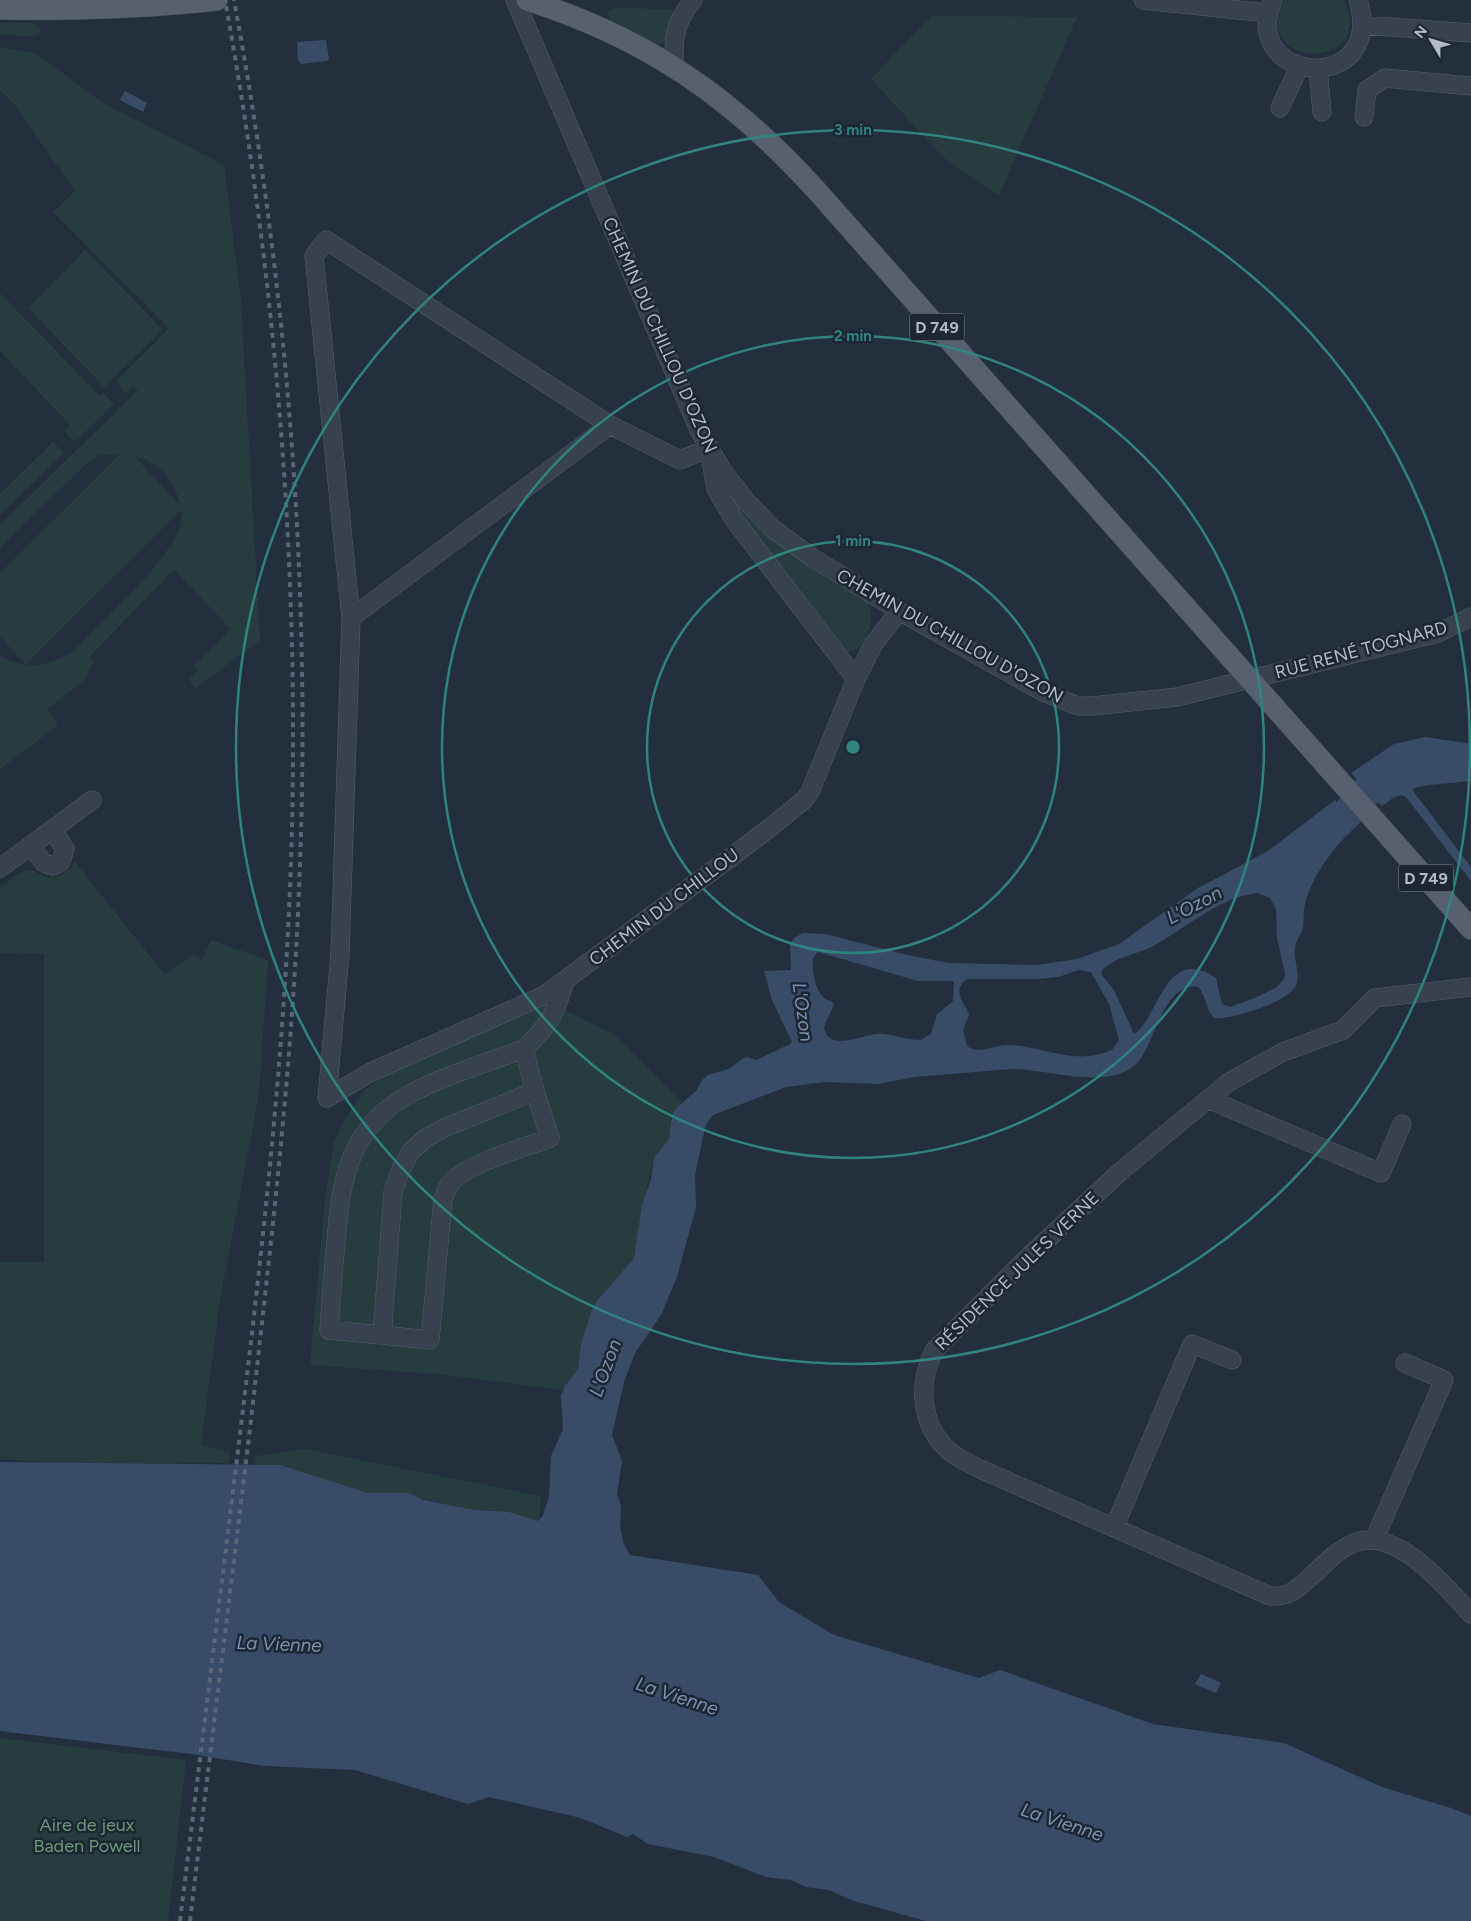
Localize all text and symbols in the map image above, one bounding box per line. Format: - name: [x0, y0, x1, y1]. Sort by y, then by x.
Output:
- north arrow: [1406, 15, 1456, 65]
- text: N: [1411, 23, 1431, 42]
- text: 3 min: [834, 121, 872, 139]
- street label: CHEMIN DU CHILLOU D'OZON: [598, 214, 722, 456]
- road number: D 749: [910, 314, 964, 341]
- text: 2 min: [834, 327, 872, 345]
- text: 1 min: [835, 532, 871, 550]
- street label: CHEMIN DU CHILLOU D'OZON: [833, 564, 1067, 708]
- street label: RUE RENÉ TOGNARD: [1272, 616, 1450, 684]
- centre of rings: [844, 738, 862, 756]
- street label: CHEMIN DU CHILLOU: [585, 844, 743, 970]
- road number: D 749: [1398, 864, 1454, 891]
- water label: L'Ozon: [1162, 881, 1226, 929]
- water label: L'Ozon: [787, 981, 819, 1043]
- street label: RÉSIDENCE JULES VERNE: [930, 1187, 1104, 1355]
- water label: L'Ozon: [584, 1336, 626, 1400]
- water label: La Vienne: [236, 1631, 323, 1657]
- water label: La Vienne: [633, 1672, 722, 1720]
- water label: La Vienne: [1018, 1798, 1107, 1846]
- park label: Aire de jeux Baden Powell: [33, 1814, 141, 1857]

